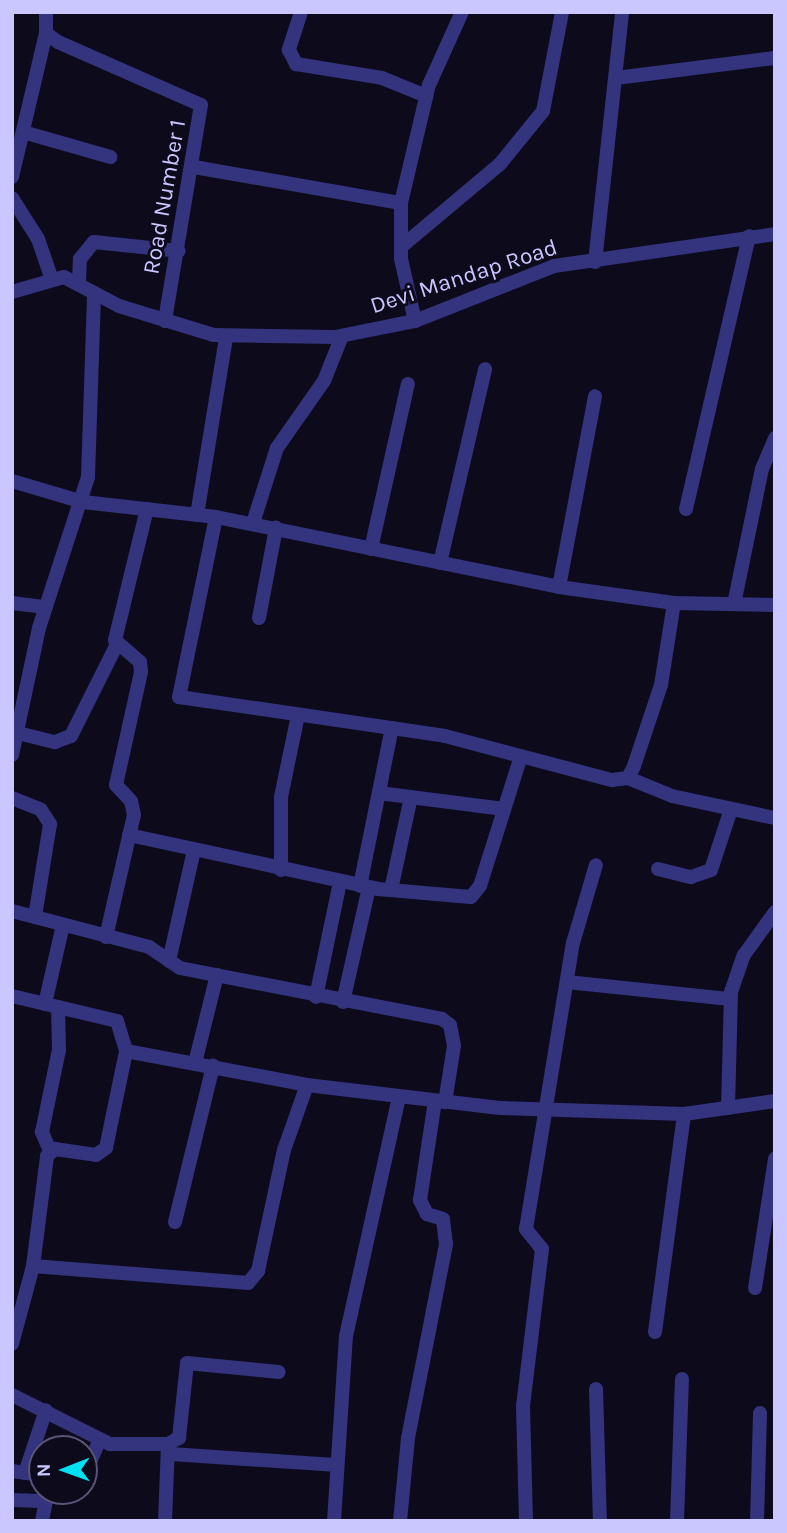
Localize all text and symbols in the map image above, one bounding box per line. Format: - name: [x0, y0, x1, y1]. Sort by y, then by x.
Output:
- street label: Road Number 1: [138, 118, 192, 276]
- street label: Devi Mandap Road: [367, 234, 561, 320]
- north arrow: [28, 1435, 98, 1505]
- text: N: [33, 1463, 55, 1477]

